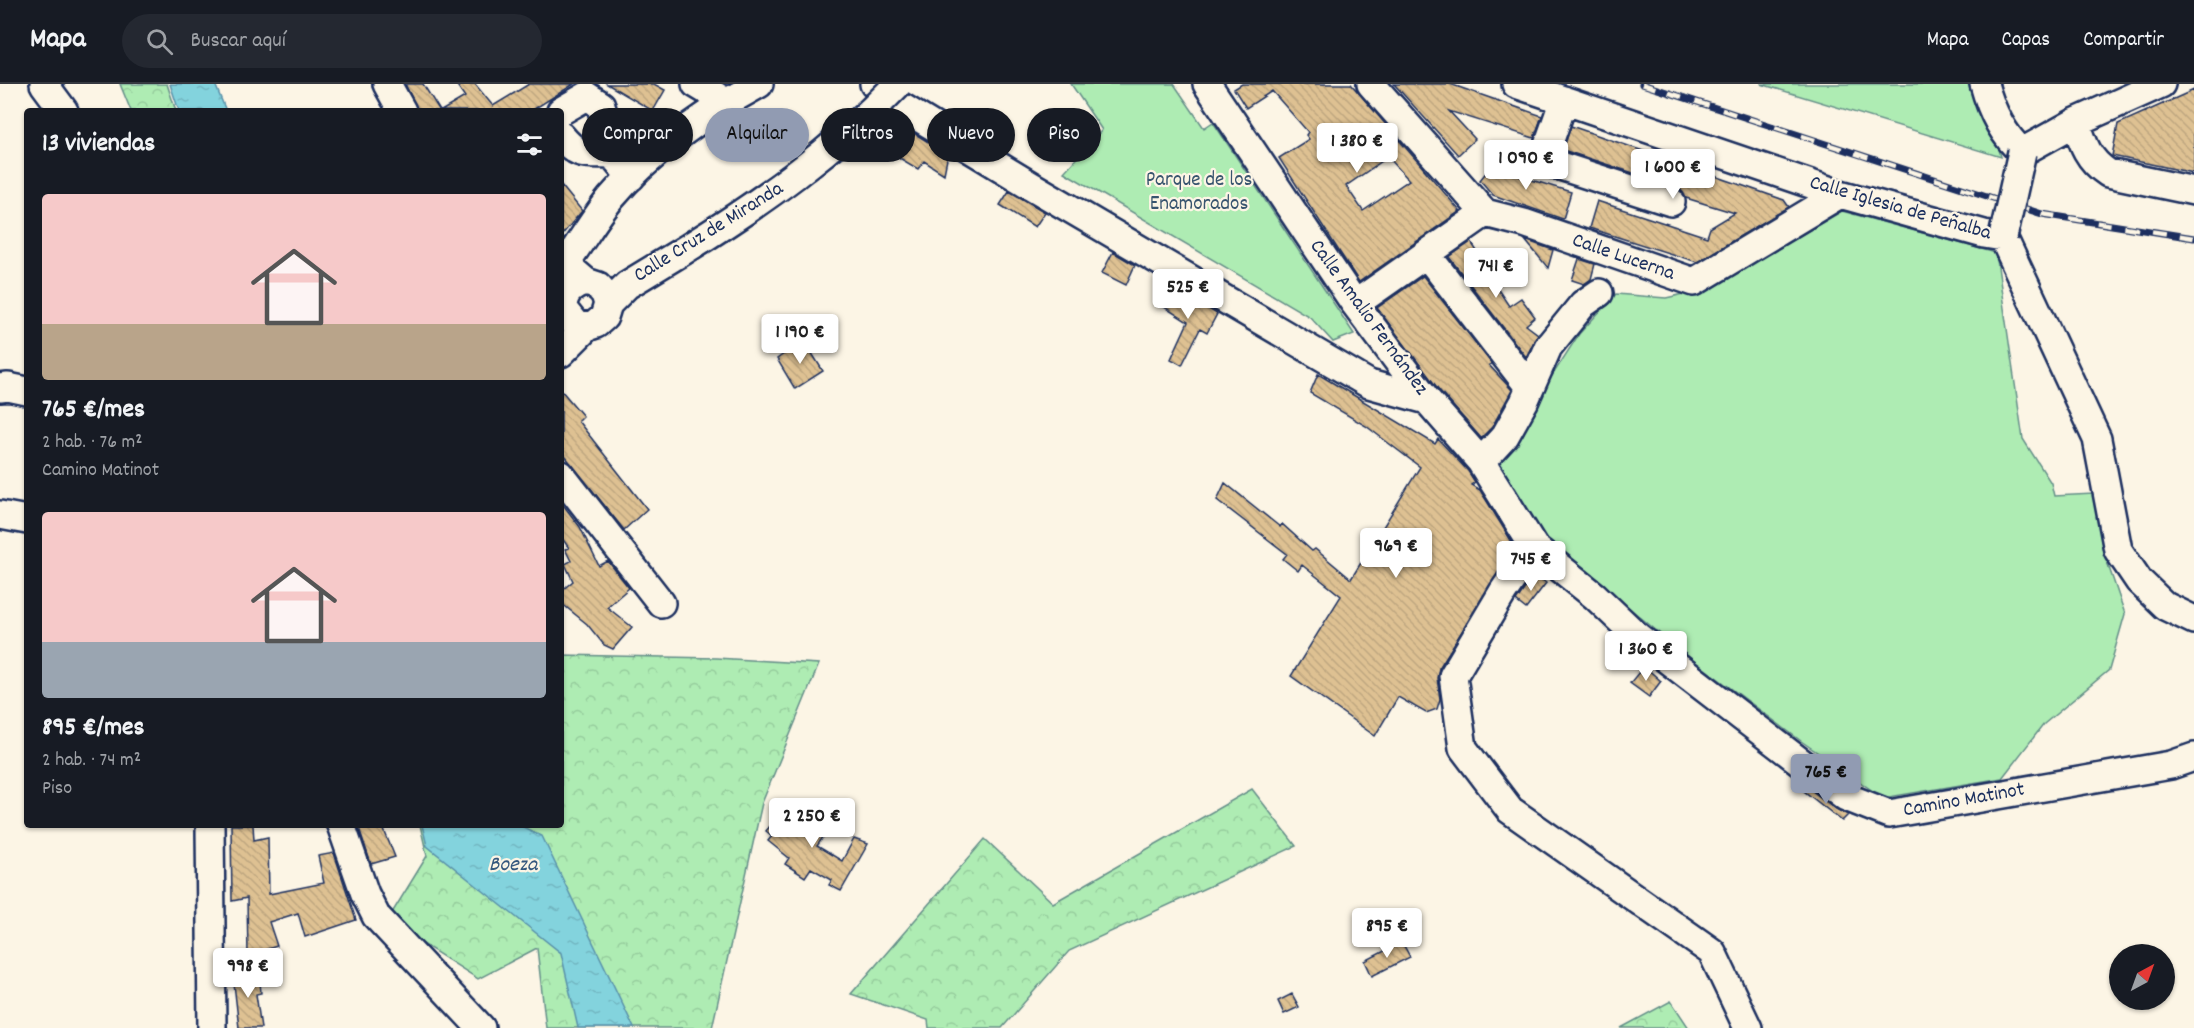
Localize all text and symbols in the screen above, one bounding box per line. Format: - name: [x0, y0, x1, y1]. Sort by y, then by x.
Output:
- search box: [122, 14, 542, 68]
- text: Mapa: [30, 21, 86, 61]
- icon: search: [143, 25, 176, 58]
- text: Buscar aquí: [191, 26, 286, 57]
- text: Mapa: [1927, 26, 1969, 56]
- text: Capas: [2002, 26, 2050, 56]
- text: Compartir: [2083, 26, 2164, 56]
- chip: Comprar: [582, 108, 693, 162]
- chip: Alquilar: [705, 108, 809, 162]
- chip: Filtros: [821, 108, 915, 162]
- chip: Nuevo: [927, 108, 1015, 162]
- chip: Piso: [1027, 108, 1101, 162]
- pin: 1 380 €: [1302, 123, 1412, 174]
- text: 13 viviendas: [42, 126, 155, 163]
- icon: filters: [513, 128, 546, 161]
- text: 1 380 €: [1331, 128, 1383, 156]
- pin: 1 090 €: [1471, 140, 1581, 191]
- text: 1 090 €: [1498, 145, 1554, 173]
- pin: 1 600 €: [1618, 149, 1728, 200]
- text: 1 600 €: [1645, 154, 1701, 182]
- park label: Parque de los Enamorados: [1146, 166, 1252, 220]
- street label: Calle Iglesia de Peñalba: [1806, 169, 1995, 250]
- street label: Calle Cruz de Miranda: [628, 174, 791, 291]
- street label: Calle Lucerna: [1568, 226, 1680, 290]
- icon: home: [240, 233, 348, 341]
- street label: Calle Amalio Fernández: [1301, 234, 1435, 402]
- pin: 741 €: [1454, 248, 1538, 299]
- text: 741 €: [1478, 253, 1514, 281]
- pin: 525 €: [1146, 269, 1230, 320]
- text: 525 €: [1167, 274, 1210, 302]
- pin: 1 190 €: [745, 314, 855, 365]
- text: 1 190 €: [775, 319, 825, 347]
- text: 765 €/mes: [42, 392, 145, 429]
- text: 2 hab. · 76 m²: [42, 429, 143, 457]
- text: Camino Matinot: [42, 457, 159, 485]
- pin: 969 €: [1354, 528, 1438, 579]
- text: 969 €: [1374, 533, 1418, 561]
- pin: 745 €: [1489, 541, 1573, 592]
- text: 745 €: [1511, 546, 1551, 574]
- icon: home: [240, 551, 348, 659]
- pin: 1 360 €: [1591, 631, 1701, 682]
- text: 1 360 €: [1619, 636, 1673, 664]
- text: 895 €/mes: [42, 710, 145, 747]
- text: 2 hab. · 74 m²: [42, 747, 141, 775]
- pin: 765 €: [1784, 754, 1868, 805]
- text: 765 €: [1805, 759, 1847, 787]
- text: Piso: [42, 775, 72, 803]
- street label: Camino Matinot: [1901, 776, 2027, 826]
- pin: 2 250 €: [757, 798, 867, 849]
- text: 2 250 €: [783, 803, 841, 831]
- water label: Boeza: [489, 850, 539, 881]
- pin: 895 €: [1345, 908, 1429, 959]
- text: 895 €: [1366, 913, 1408, 941]
- north arrow: [2109, 944, 2175, 1010]
- map controls: [2109, 944, 2175, 1010]
- pin: 998 €: [206, 948, 290, 999]
- text: 998 €: [227, 953, 269, 981]

